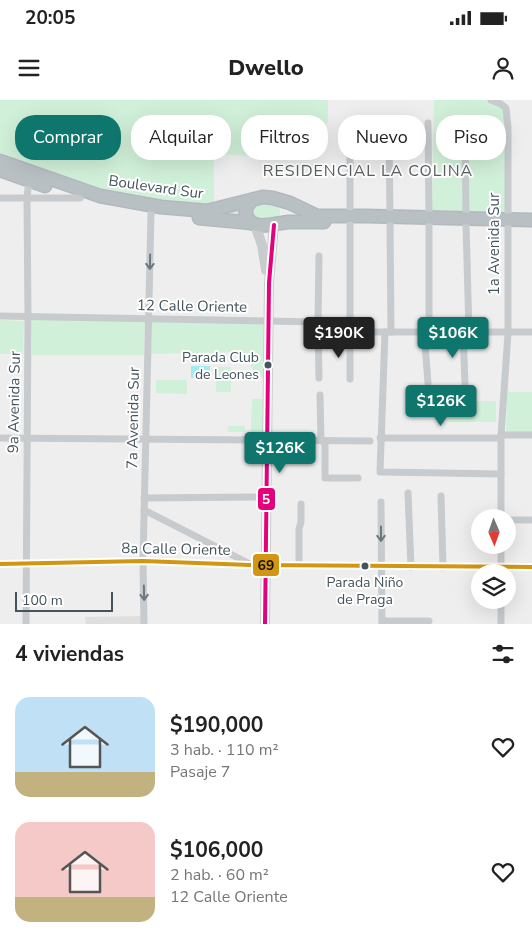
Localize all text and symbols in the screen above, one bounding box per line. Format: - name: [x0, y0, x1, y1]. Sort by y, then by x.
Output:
- text: 20:05: [25, 5, 75, 31]
- text: Dwello: [228, 53, 304, 83]
- icon: menu: [15, 54, 43, 82]
- icon: person: [489, 54, 517, 82]
- chip: Comprar: [15, 115, 121, 160]
- chip: Alquilar: [131, 115, 231, 160]
- chip: Filtros: [241, 115, 328, 160]
- chip: Nuevo: [338, 115, 426, 160]
- chip: Piso: [436, 115, 506, 160]
- district label: RESIDENCIAL LA COLINA: [263, 160, 473, 182]
- street label: Boulevard Sur: [107, 170, 205, 204]
- street label: 1a Avenida Sur: [484, 192, 504, 295]
- one-way arrow: [145, 253, 155, 269]
- street label: 12 Calle Oriente: [137, 295, 247, 317]
- pin: $190K: [304, 316, 374, 359]
- pin: $106K: [418, 316, 488, 359]
- text: $190K: [314, 322, 364, 344]
- text: $106K: [428, 322, 478, 344]
- place label: Parada Club de Leones: [182, 348, 259, 384]
- street label: 9a Avenida Sur: [3, 350, 25, 453]
- marker: Parada Club de Leones: [263, 360, 273, 370]
- street label: 7a Avenida Sur: [122, 366, 144, 469]
- pin: $126K: [406, 384, 476, 427]
- text: $126K: [416, 390, 466, 412]
- pin: $126K: [245, 432, 315, 474]
- text: $126K: [255, 437, 305, 459]
- line badge: 5: [257, 487, 276, 511]
- text: 5: [262, 490, 270, 509]
- north arrow: [471, 509, 516, 554]
- map controls: [471, 509, 516, 609]
- one-way arrow: [376, 526, 386, 542]
- street label: 8a Calle Oriente: [121, 538, 231, 560]
- line badge: 69: [252, 553, 280, 577]
- text: 69: [258, 556, 274, 575]
- marker: Parada Niño de Praga: [360, 561, 370, 571]
- button: layers: [471, 564, 516, 609]
- place label: Parada Niño de Praga: [327, 573, 404, 609]
- one-way arrow: [139, 584, 148, 600]
- scale bar: [15, 589, 112, 612]
- text: 100 m: [22, 591, 63, 610]
- text: 4 viviendas: [15, 640, 124, 668]
- icon: filters: [489, 640, 517, 668]
- text: $190,000: [170, 711, 263, 739]
- icon: home: [55, 717, 115, 777]
- icon: heart: [489, 733, 517, 761]
- text: 3 hab. · 110 m²: [170, 739, 278, 761]
- text: Pasaje 7: [170, 761, 230, 783]
- text: $106,000: [170, 836, 263, 864]
- icon: home: [55, 842, 115, 902]
- icon: heart: [489, 858, 517, 886]
- text: 2 hab. · 60 m²: [170, 864, 269, 886]
- text: 12 Calle Oriente: [170, 886, 288, 908]

